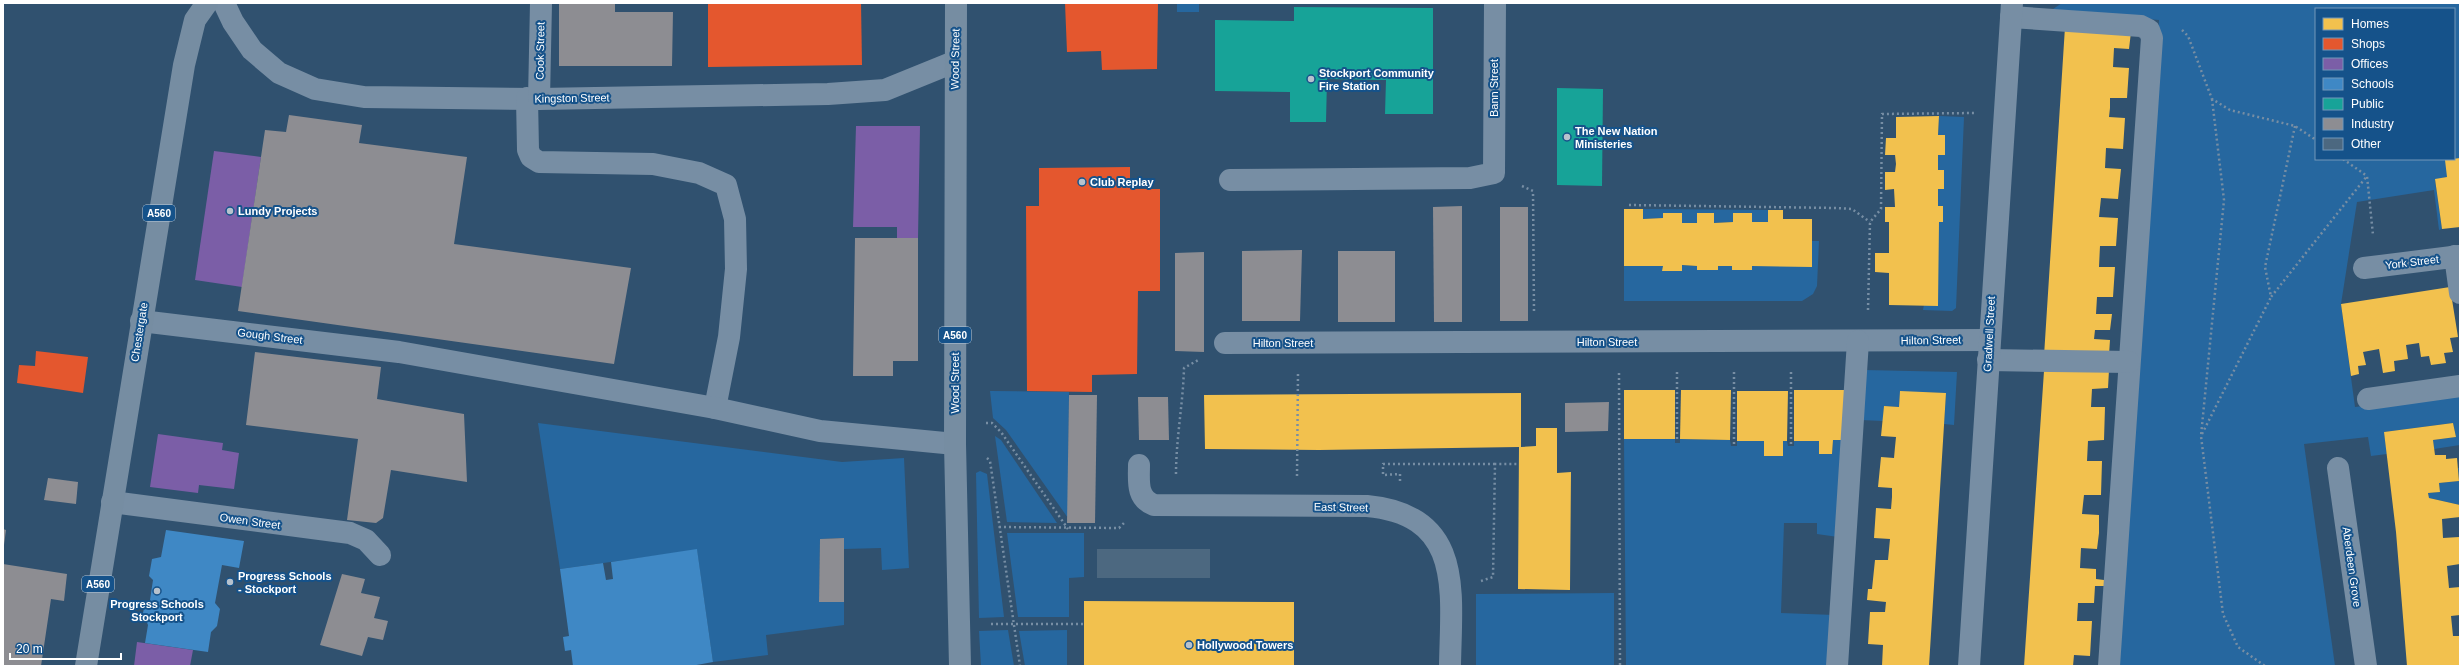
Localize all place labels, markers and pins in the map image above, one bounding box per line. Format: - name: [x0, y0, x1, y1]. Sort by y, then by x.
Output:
- place label: Stockport Community Fire Station: [1319, 67, 1435, 92]
- marker: Stockport Community Fire Station: [1306, 74, 1316, 84]
- place label: The New Nation Ministeries: [1575, 125, 1658, 150]
- marker: The New Nation Ministeries: [1562, 132, 1572, 142]
- place label: Club Replay: [1090, 176, 1154, 188]
- marker: Club Replay: [1077, 177, 1087, 187]
- place label: Lundy Projects: [238, 205, 317, 217]
- marker: Lundy Projects: [225, 206, 235, 216]
- place label: Progress Schools - Stockport: [238, 570, 332, 595]
- marker: Progress Schools - Stockport: [225, 577, 235, 587]
- marker: Progress Schools Stockport: [152, 586, 162, 596]
- place label: Progress Schools Stockport: [110, 598, 204, 623]
- place label: Hollywood Towers: [1197, 639, 1293, 651]
- marker: Hollywood Towers: [1184, 640, 1194, 650]

